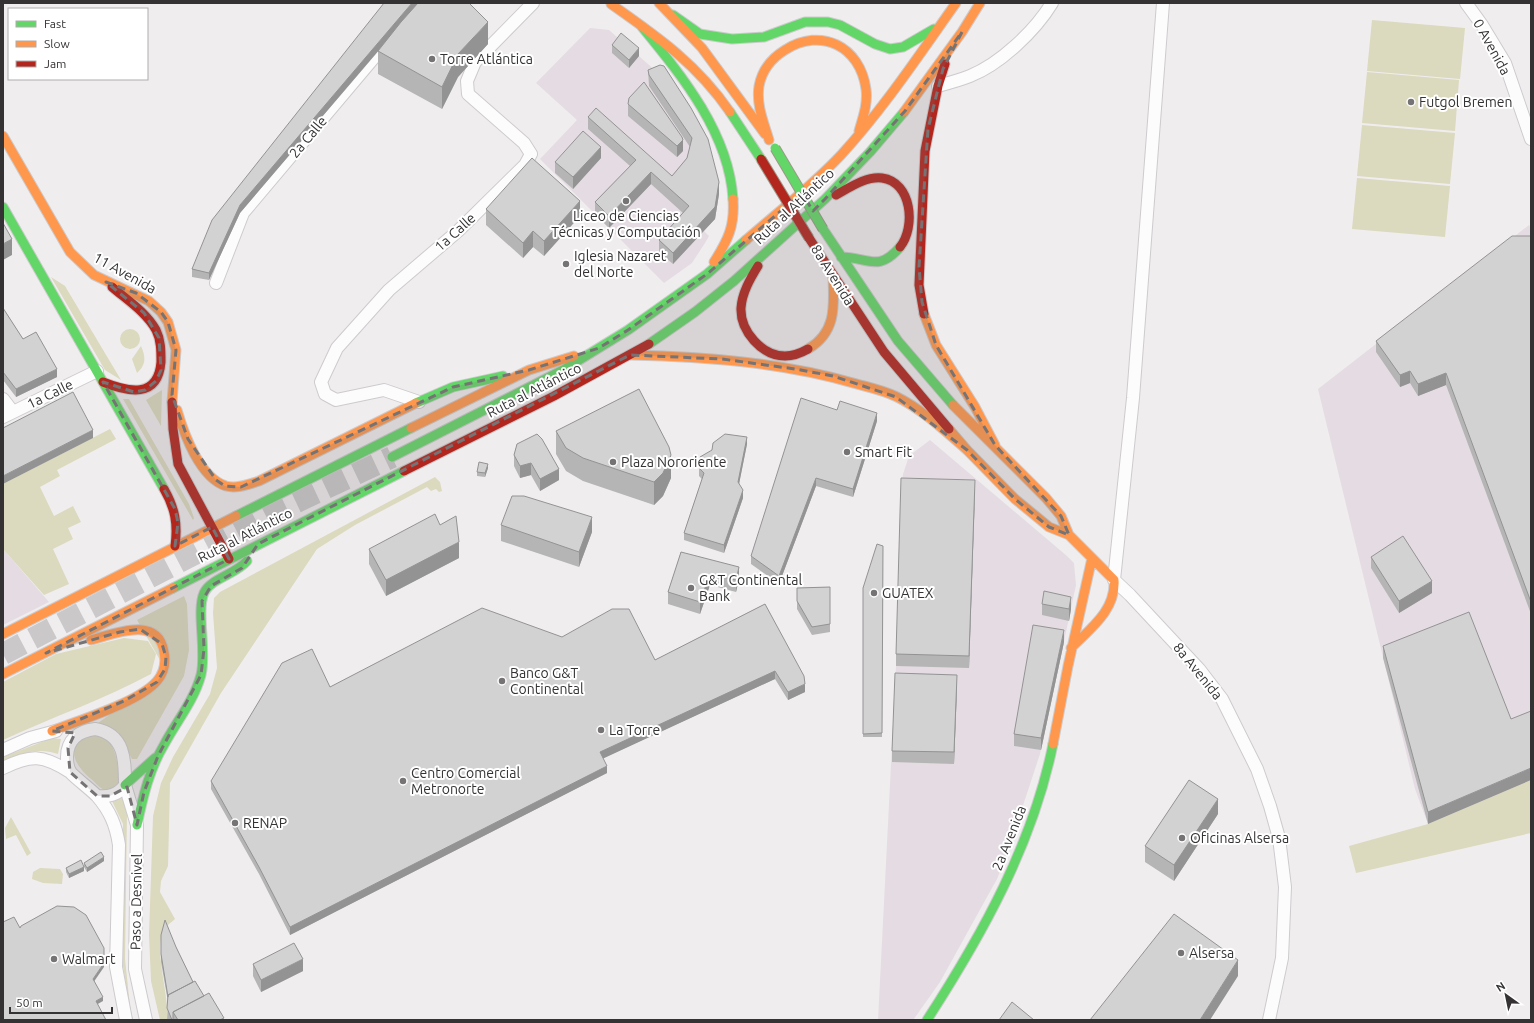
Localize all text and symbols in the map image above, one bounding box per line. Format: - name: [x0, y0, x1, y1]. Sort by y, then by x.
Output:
- legend: [8, 8, 148, 80]
- street label: 0 Avenida: [1470, 16, 1514, 78]
- text: Fast: [44, 17, 66, 30]
- text: Slow: [44, 37, 70, 50]
- place label: Torre Atlántica: [440, 51, 533, 67]
- marker: Torre Atlántica: [427, 54, 437, 64]
- text: Jam: [44, 57, 66, 70]
- place label: Futgol Bremen: [1419, 94, 1512, 110]
- marker: Futgol Bremen: [1406, 97, 1416, 107]
- street label: 2a Calle: [286, 113, 330, 161]
- street label: Ruta al Atlántico: [751, 165, 837, 247]
- marker: Liceo de Ciencias Técnicas y Computación: [621, 196, 631, 206]
- place label: Liceo de Ciencias Técnicas y Computación: [551, 208, 701, 240]
- street label: 1a Calle: [431, 210, 479, 254]
- street label: 8a Avenida: [808, 242, 858, 308]
- place label: Iglesia Nazaret del Norte: [574, 248, 667, 280]
- street label: 11 Avenida: [91, 249, 159, 297]
- marker: Iglesia Nazaret del Norte: [561, 259, 571, 269]
- street label: Ruta al Atlántico: [484, 359, 584, 421]
- street label: 1a Calle: [24, 376, 76, 412]
- place label: Smart Fit: [855, 444, 912, 460]
- marker: Smart Fit: [842, 447, 852, 457]
- place label: Plaza Nororiente: [621, 454, 726, 470]
- marker: Plaza Nororiente: [608, 457, 618, 467]
- street label: Ruta al Atlántico: [195, 504, 295, 566]
- place label: G&T Continental Bank: [699, 572, 802, 604]
- marker: G&T Continental Bank: [686, 583, 696, 593]
- place label: GUATEX: [882, 585, 934, 601]
- marker: GUATEX: [869, 588, 879, 598]
- street label: 8a Avenida: [1170, 639, 1226, 703]
- place label: Banco G&T Continental: [510, 665, 584, 697]
- marker: Banco G&T Continental: [497, 676, 507, 686]
- place label: La Torre: [609, 722, 660, 738]
- marker: La Torre: [596, 725, 606, 735]
- place label: Centro Comercial Metronorte: [411, 765, 520, 797]
- marker: Centro Comercial Metronorte: [398, 776, 408, 786]
- street label: 2a Avenida: [989, 803, 1029, 873]
- place label: RENAP: [243, 815, 287, 831]
- marker: RENAP: [230, 818, 240, 828]
- place label: Oficinas Alsersa: [1190, 830, 1289, 846]
- marker: Oficinas Alsersa: [1177, 833, 1187, 843]
- street label: Paso a Desnivel: [127, 853, 145, 950]
- place label: Alsersa: [1189, 945, 1234, 961]
- marker: Alsersa: [1176, 948, 1186, 958]
- place label: Walmart: [62, 951, 116, 967]
- marker: Walmart: [49, 954, 59, 964]
- north arrow: [1486, 975, 1526, 1015]
- text: N: [1494, 979, 1507, 994]
- scale bar: [10, 989, 112, 1015]
- text: 50 m: [16, 996, 43, 1009]

